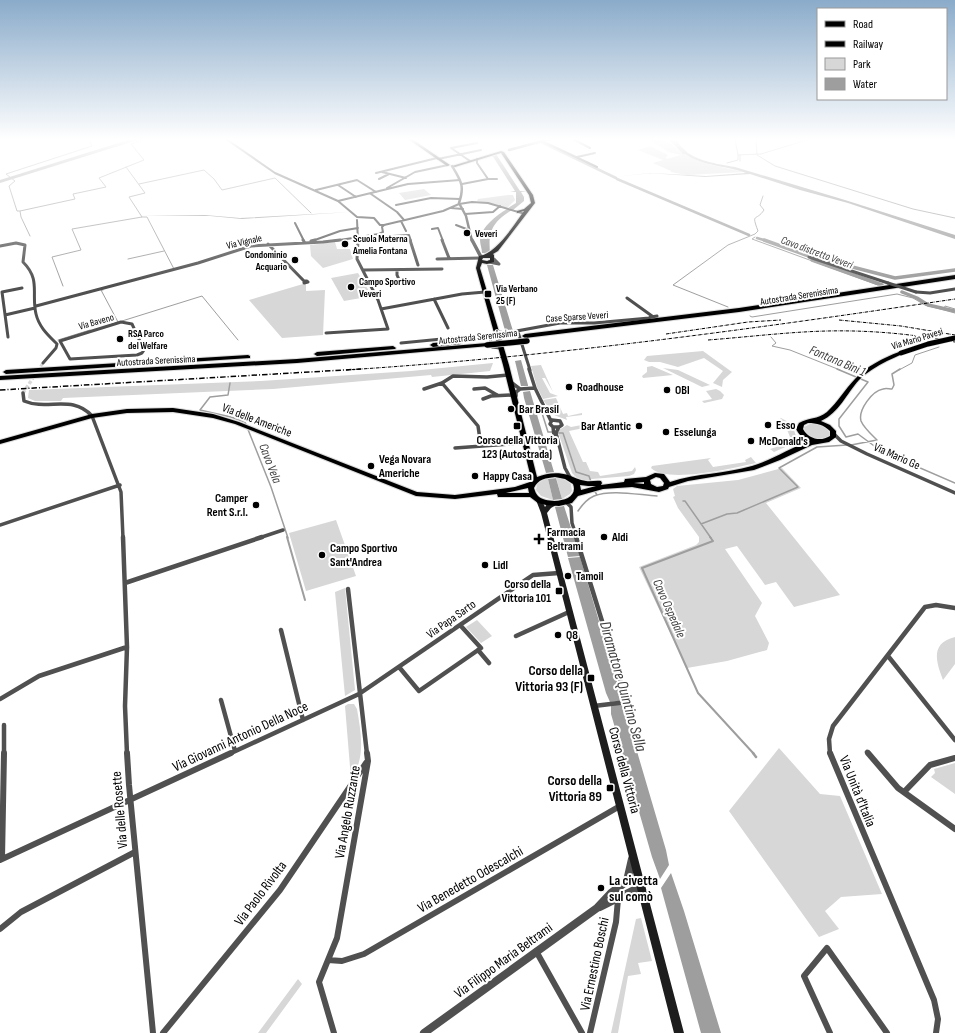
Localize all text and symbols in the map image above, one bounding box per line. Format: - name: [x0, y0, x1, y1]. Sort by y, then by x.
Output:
- legend: [817, 8, 947, 100]
- text: Road: [853, 17, 873, 32]
- text: Railway: [853, 37, 884, 52]
- text: Park: [853, 57, 871, 72]
- text: Water: [853, 77, 877, 92]
- marker: Veveri: [462, 228, 472, 238]
- place label: Veveri: [475, 228, 497, 240]
- street label: Via Vignale: [225, 232, 263, 252]
- place label: Scuola Materna Amelia Fontana: [352, 233, 408, 257]
- water label: Cavo distretto Veveri: [779, 233, 855, 272]
- marker: Scuola Materna Amelia Fontana: [340, 239, 350, 249]
- place label: Condominio Acquario: [245, 249, 287, 273]
- marker: Condominio Acquario: [290, 255, 300, 265]
- place label: Campo Sportivo Veveri: [359, 276, 415, 300]
- marker: Campo Sportivo Veveri: [346, 282, 356, 292]
- place label: Via Verbano 25 (F): [496, 283, 538, 307]
- street label: Autostrada Serenissima: [758, 284, 839, 308]
- marker: Via Verbano 25 (F): [483, 289, 493, 299]
- street label: Case Sparse Veveri: [545, 309, 609, 325]
- street label: Via Baveno: [77, 311, 115, 333]
- street label: Via Mario Pavesi: [890, 325, 945, 352]
- street label: Autostrada Serenissima: [437, 327, 518, 347]
- place label: RSA Parco del Welfare: [128, 328, 168, 352]
- marker: RSA Parco del Welfare: [115, 334, 125, 344]
- water label: Fontana Bini 1: [807, 342, 869, 380]
- street label: Autostrada Serenissima: [115, 353, 196, 369]
- place label: Roadhouse: [577, 380, 624, 395]
- marker: Roadhouse: [564, 382, 574, 392]
- place label: OBI: [675, 383, 690, 398]
- marker: OBI: [662, 385, 672, 395]
- street label: Via delle Americhe: [220, 400, 294, 441]
- place label: Bar Brasil: [519, 402, 559, 417]
- marker: Bar Brasil: [506, 404, 516, 414]
- place label: Esso: [776, 418, 796, 433]
- place label: Bar Atlantic: [581, 419, 631, 434]
- marker: Esso: [763, 420, 773, 430]
- marker: Corso della Vittoria 123 (Autostrada): [512, 421, 522, 431]
- marker: Bar Atlantic: [634, 421, 644, 431]
- place label: Esselunga: [674, 425, 716, 440]
- marker: Esselunga: [661, 427, 671, 437]
- place label: Corso della Vittoria 123 (Autostrada): [476, 433, 558, 462]
- place label: McDonald's: [759, 434, 808, 449]
- marker: McDonald's: [746, 436, 756, 446]
- street label: Via Mario Ge: [871, 440, 923, 473]
- water label: Cavo Vela: [255, 441, 285, 486]
- place label: Vega Novara Americhe: [378, 452, 431, 481]
- marker: Vega Novara Americhe: [366, 461, 376, 471]
- place label: Happy Casa: [483, 469, 532, 484]
- marker: Happy Casa: [470, 471, 480, 481]
- place label: Camper Rent S.r.l.: [207, 491, 248, 520]
- marker: Camper Rent S.r.l.: [251, 500, 261, 510]
- place label: Farmacia Beltrami: [547, 525, 586, 554]
- place label: Aldi: [611, 530, 628, 545]
- marker: Aldi: [599, 532, 609, 542]
- marker: Farmacia Beltrami: [534, 534, 544, 544]
- place label: Campo Sportivo Sant'Andrea: [330, 541, 398, 570]
- marker: Campo Sportivo Sant'Andrea: [317, 550, 327, 560]
- place label: Lidl: [493, 558, 508, 573]
- marker: Lidl: [480, 560, 490, 570]
- place label: Tamoil: [576, 569, 603, 584]
- marker: Tamoil: [563, 571, 573, 581]
- place label: Corso della Vittoria 101: [502, 577, 551, 606]
- water label: Cavo Ospedale: [649, 577, 689, 640]
- marker: Corso della Vittoria 101: [554, 586, 564, 596]
- street label: Via Papa Sarto: [424, 597, 479, 642]
- water label: Diramatore Quintino Sella: [595, 619, 650, 754]
- place label: Q8: [566, 628, 578, 643]
- marker: Q8: [553, 630, 563, 640]
- place label: Corso della Vittoria 93 (F): [515, 662, 583, 695]
- marker: Corso della Vittoria 93 (F): [586, 673, 596, 683]
- street label: Via Giovanni Antonio Della Noce: [170, 698, 311, 775]
- street label: Corso della Vittoria: [605, 725, 644, 815]
- street label: Via Unità d'Italia: [836, 753, 880, 829]
- street label: Via Angelo Ruzzante: [331, 764, 364, 860]
- street label: Via delle Rosette: [108, 770, 131, 849]
- place label: Corso della Vittoria 89: [547, 772, 602, 805]
- marker: Corso della Vittoria 89: [605, 783, 615, 793]
- street label: Via Benedetto Odescalchi: [415, 842, 526, 917]
- street label: Via Paolo Rivolta: [231, 858, 290, 929]
- place label: La civetta sul comò: [609, 872, 658, 905]
- marker: La civetta sul comò: [596, 883, 606, 893]
- street label: Via Ernestino Boschi: [576, 916, 613, 1012]
- street label: Via Filippo Maria Beltrami: [451, 919, 556, 1002]

